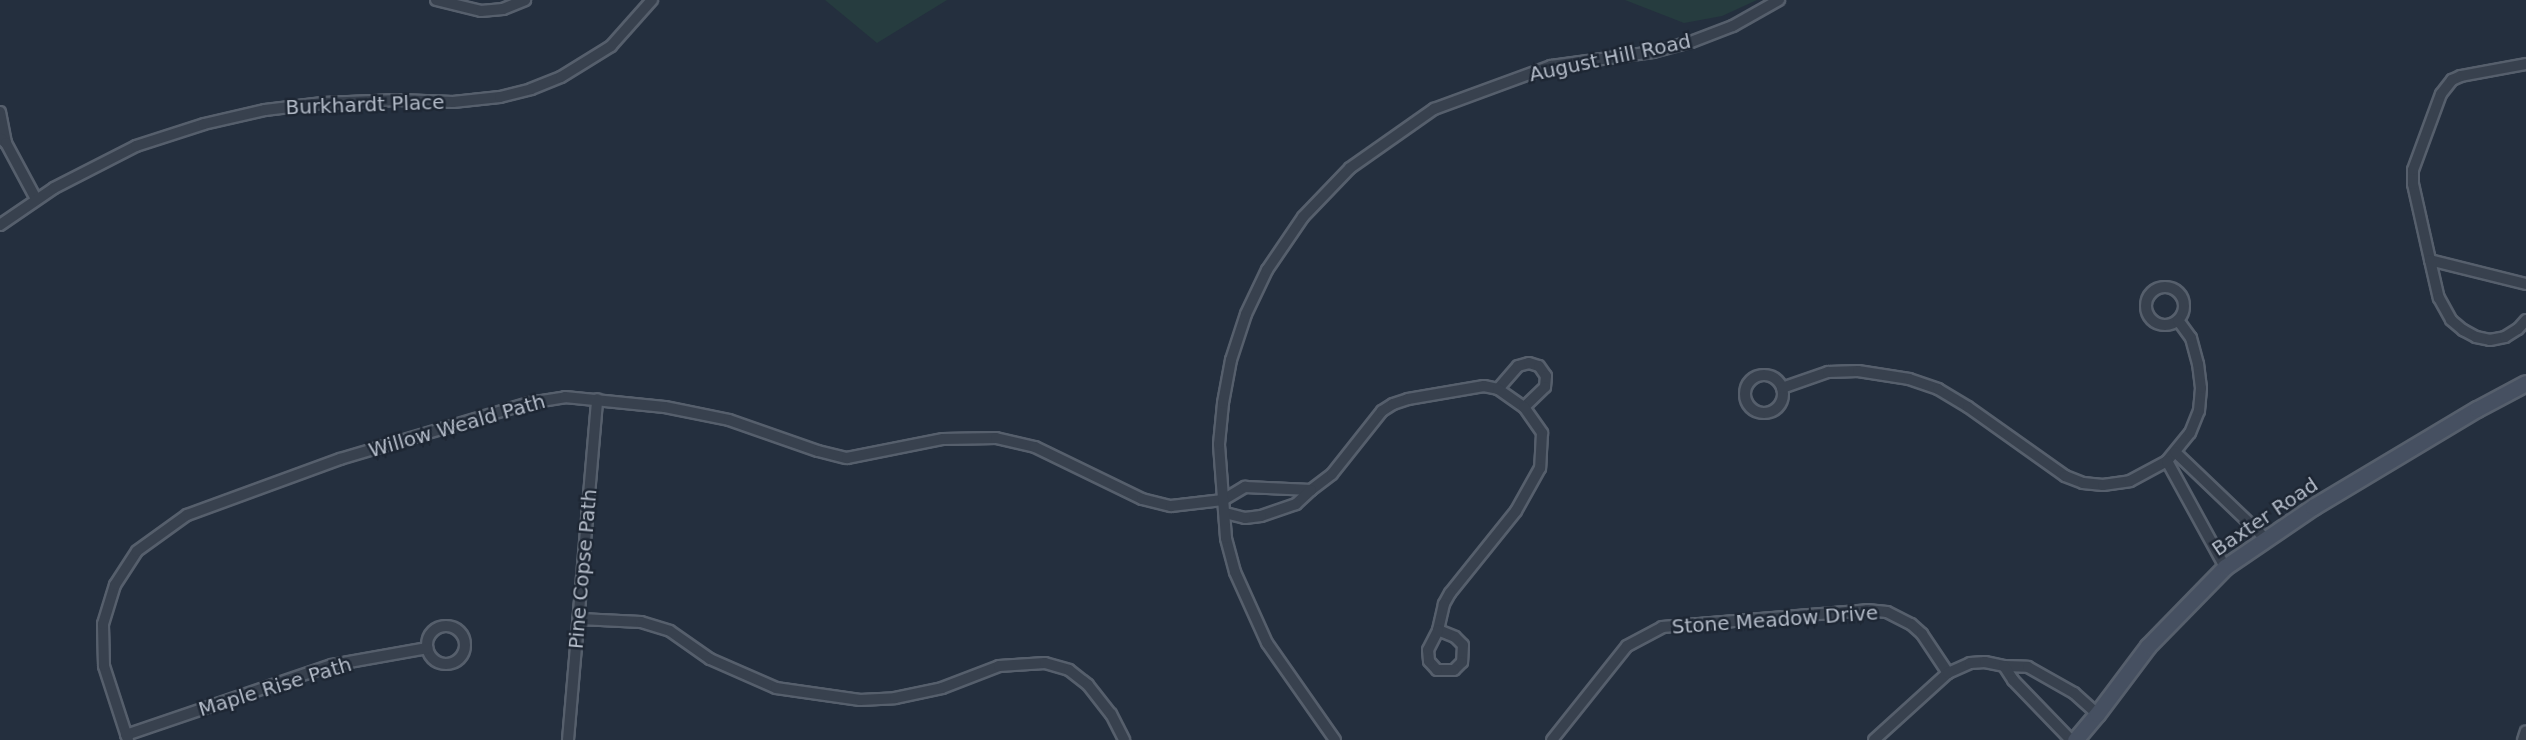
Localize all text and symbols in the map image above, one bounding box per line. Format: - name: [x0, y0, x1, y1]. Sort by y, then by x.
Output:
- street label: August Hill Road: [1527, 29, 1693, 87]
- street label: Burkhardt Place: [285, 90, 445, 120]
- street label: Willow Weald Path: [366, 389, 548, 463]
- street label: Baxter Road: [2207, 473, 2323, 561]
- street label: Pine Copse Path: [564, 488, 602, 650]
- street label: Stone Meadow Drive: [1671, 601, 1879, 639]
- street label: Maple Rise Path: [196, 652, 354, 722]

